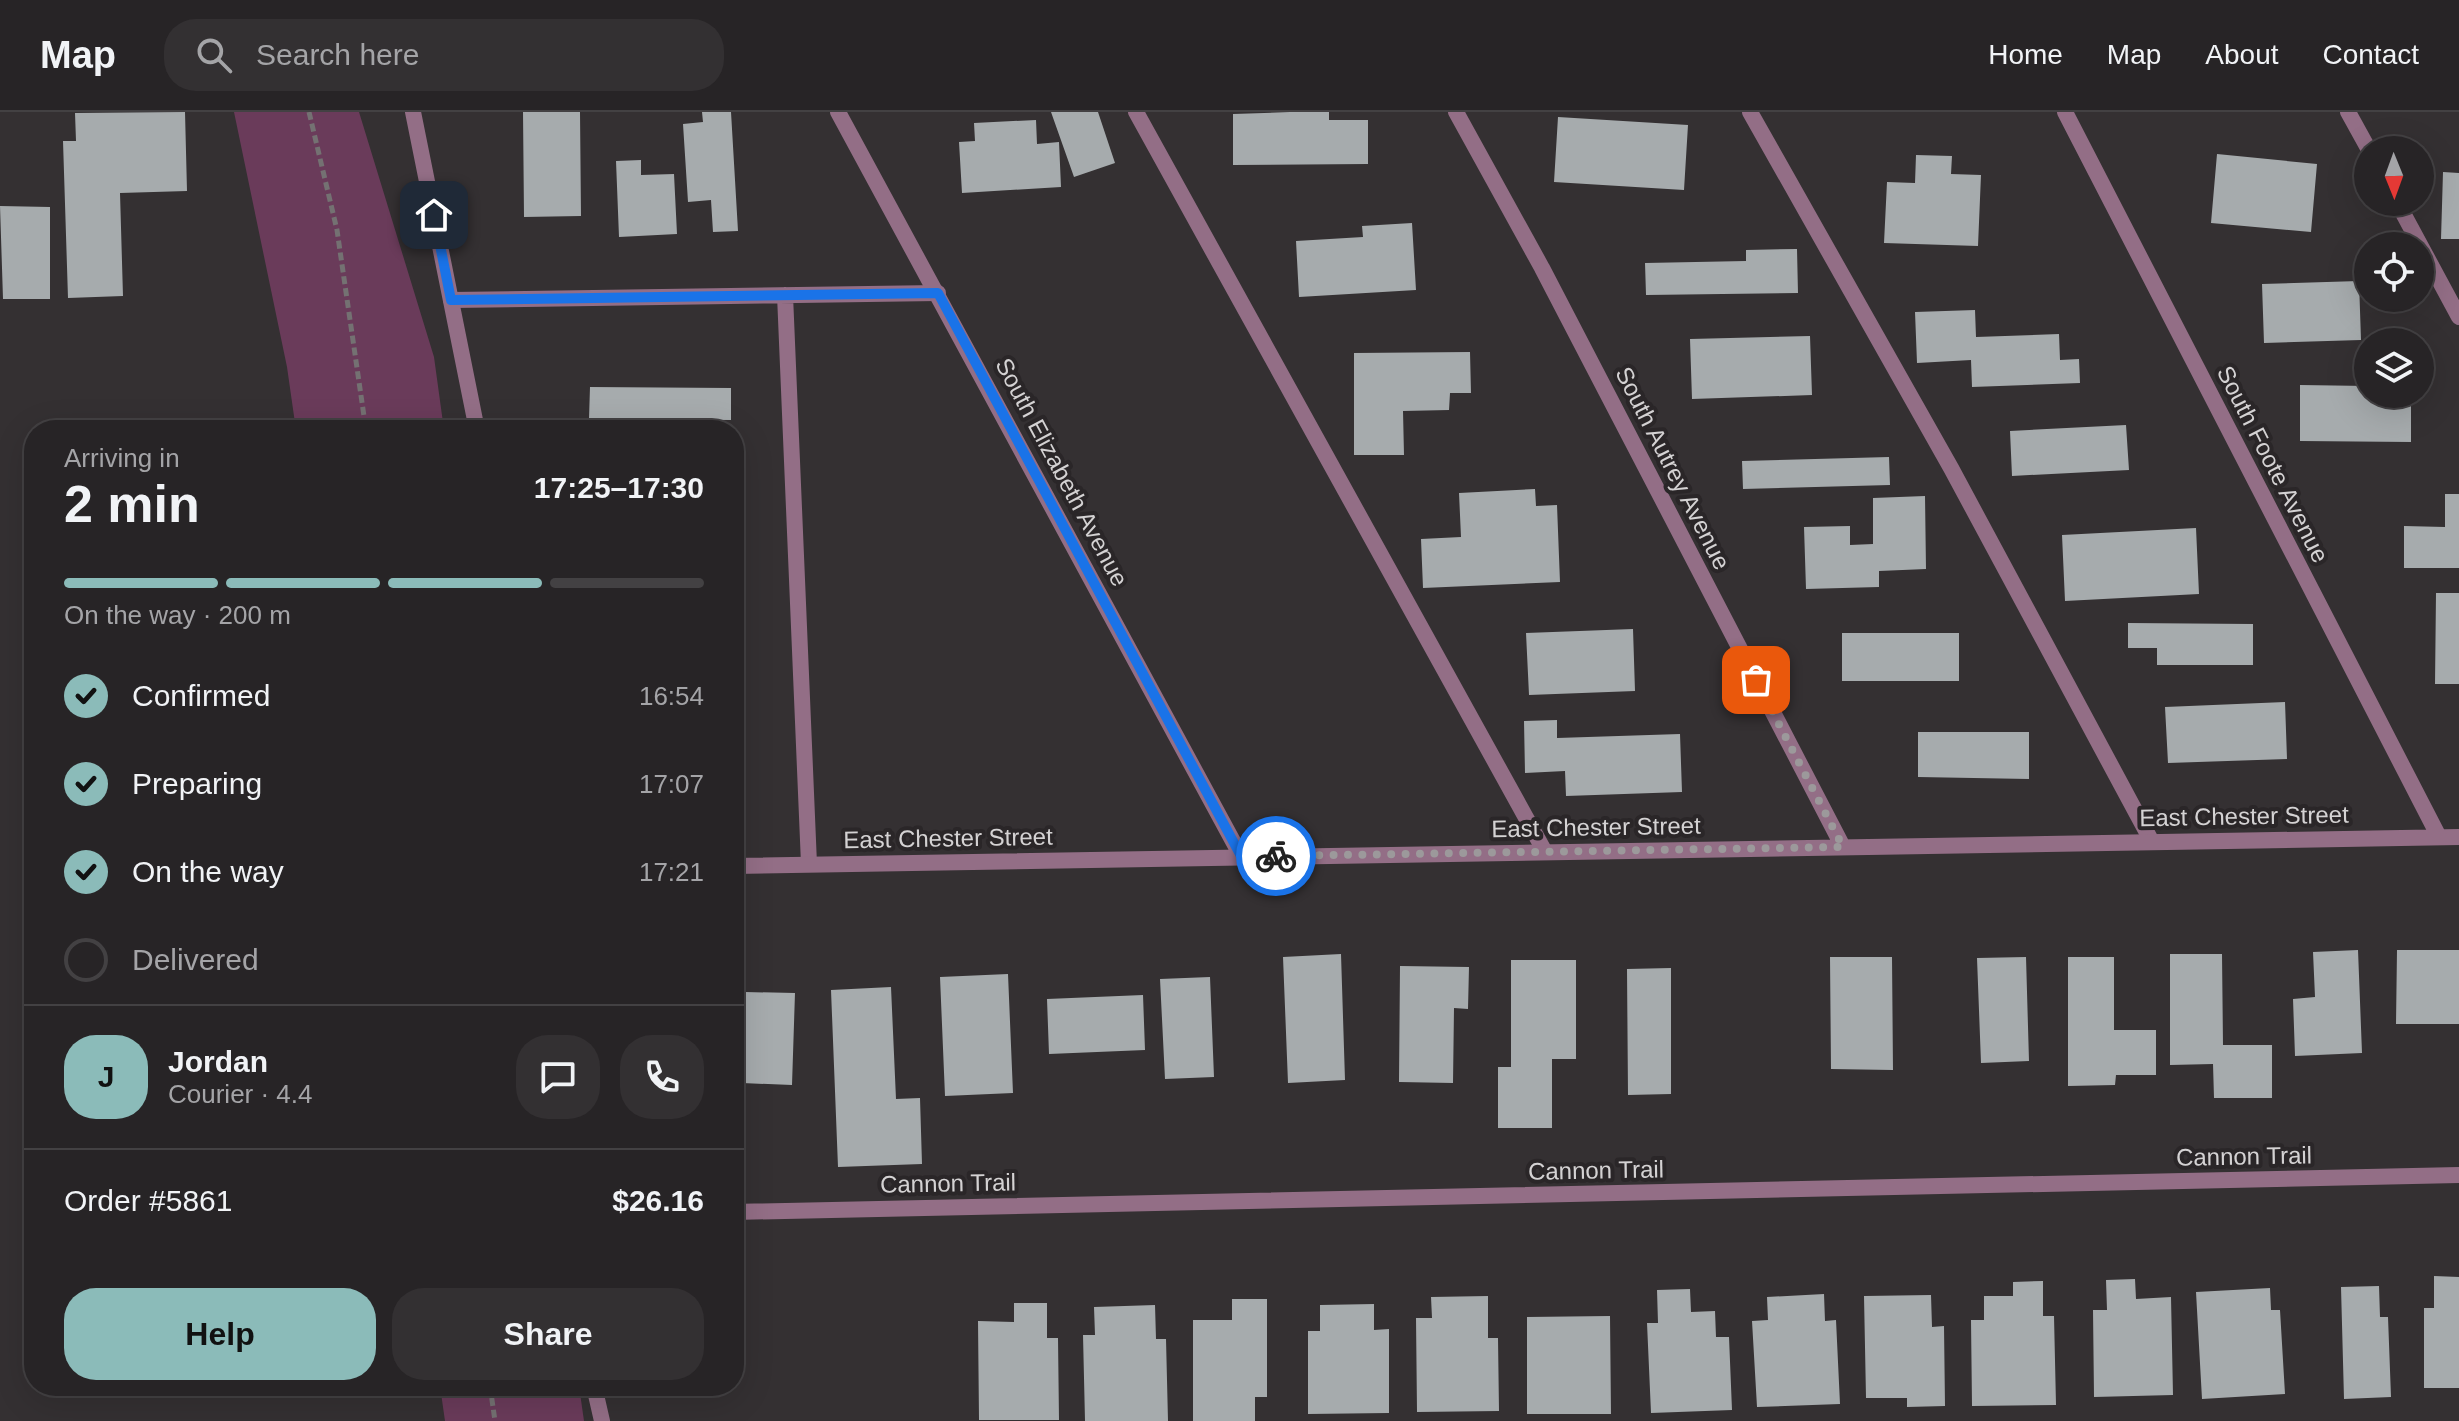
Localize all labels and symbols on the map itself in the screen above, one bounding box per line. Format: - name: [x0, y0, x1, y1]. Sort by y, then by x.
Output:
- north arrow: [2354, 136, 2434, 216]
- pin: [400, 181, 468, 249]
- street label: South Elizabeth Avenue: [990, 353, 1134, 591]
- street label: South Foote Avenue: [2212, 361, 2334, 567]
- street label: South Autrey Avenue: [1610, 362, 1736, 574]
- pin: [1722, 646, 1790, 714]
- street label: East Chester Street: [2139, 801, 2349, 831]
- street label: East Chester Street: [1491, 812, 1701, 842]
- courier: [1236, 816, 1316, 896]
- street label: East Chester Street: [843, 823, 1053, 853]
- street label: Cannon Trail: [2176, 1141, 2312, 1171]
- street label: Cannon Trail: [1528, 1155, 1664, 1185]
- street label: Cannon Trail: [880, 1168, 1016, 1198]

